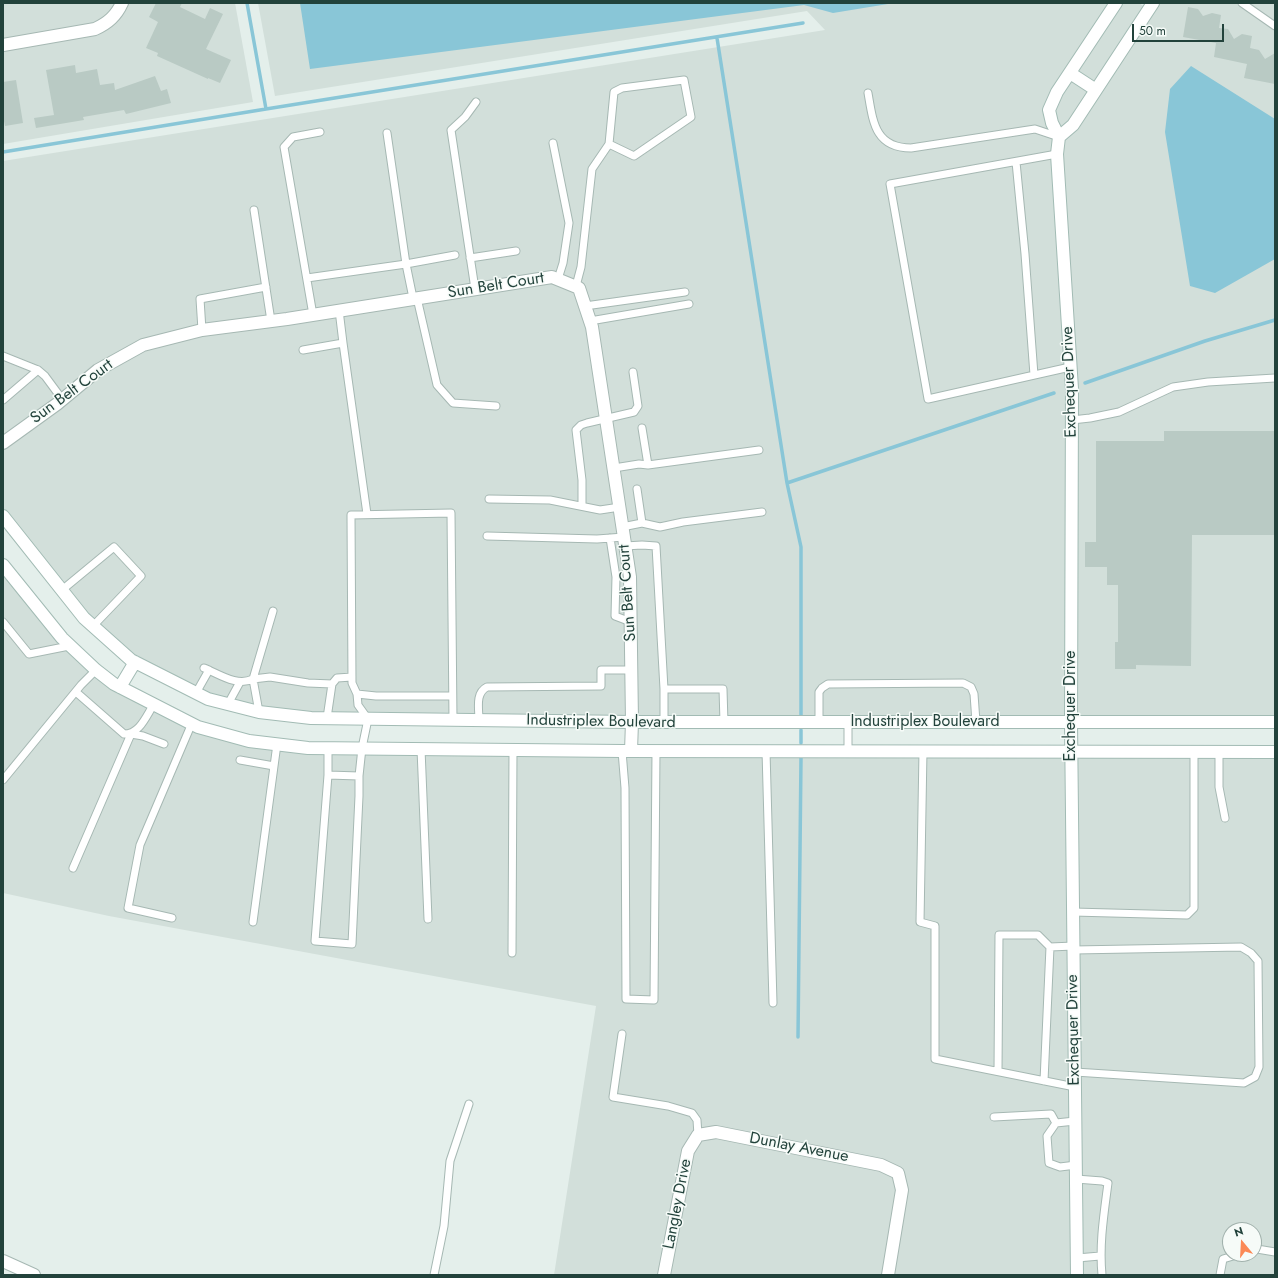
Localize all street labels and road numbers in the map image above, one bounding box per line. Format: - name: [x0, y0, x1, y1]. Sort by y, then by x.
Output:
- street label: Sun Belt Court: [446, 269, 546, 303]
- street label: Exchequer Drive: [1058, 326, 1082, 438]
- street label: Sun Belt Court: [27, 356, 117, 428]
- street label: Sun Belt Court: [615, 544, 641, 642]
- street label: Exchequer Drive: [1061, 650, 1081, 762]
- street label: Industriplex Boulevard: [526, 711, 676, 733]
- street label: Industriplex Boulevard: [850, 712, 1000, 732]
- street label: Exchequer Drive: [1063, 974, 1085, 1086]
- street label: Dunlay Avenue: [748, 1129, 850, 1167]
- street label: Langley Drive: [660, 1157, 696, 1251]

